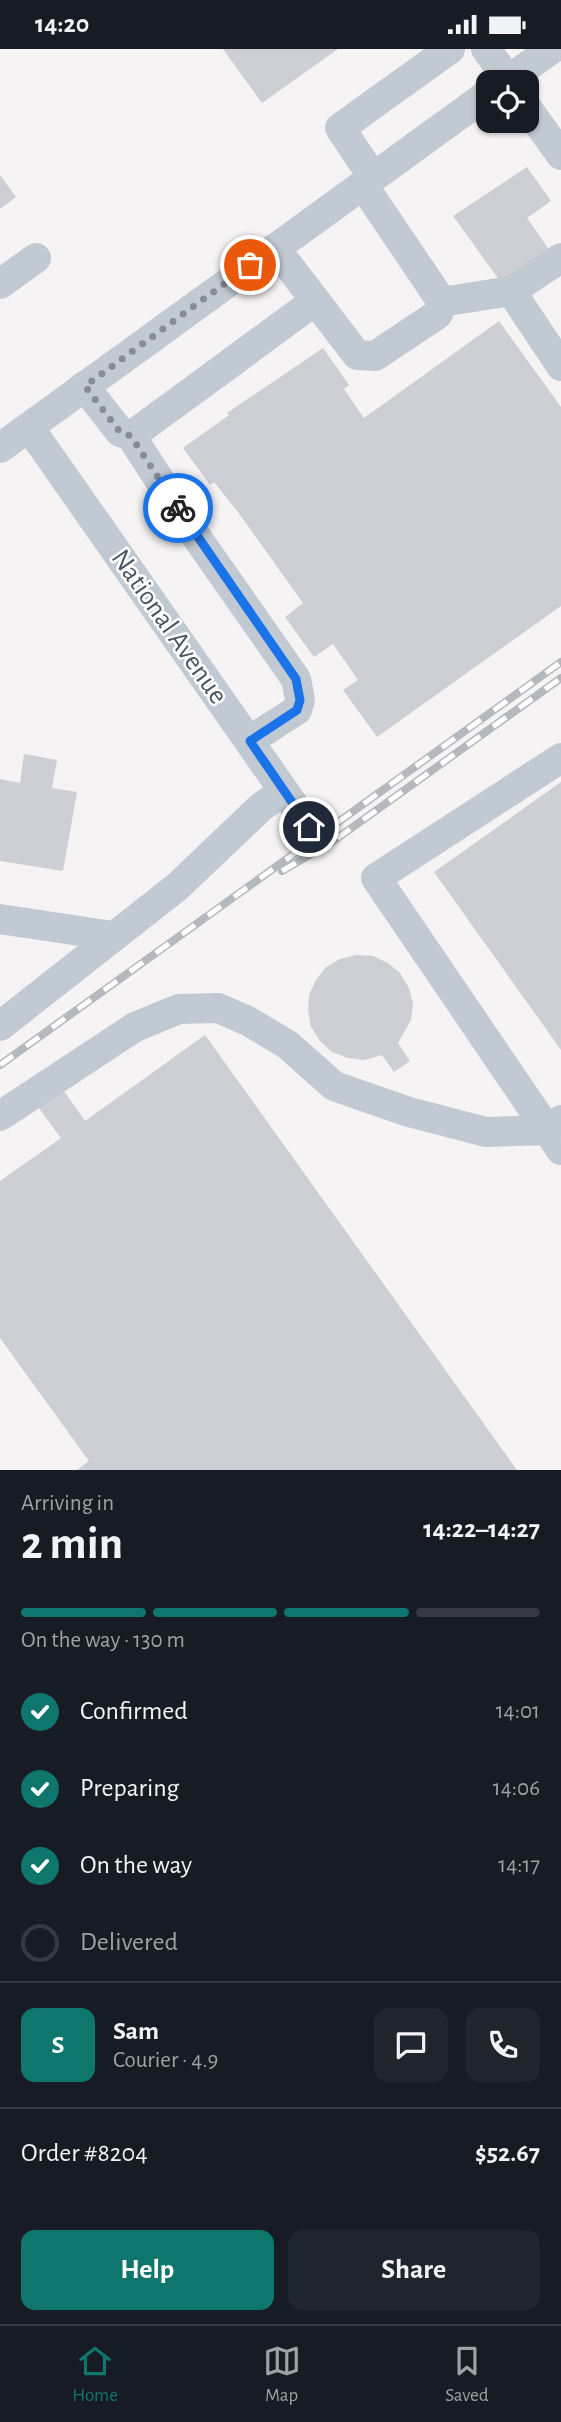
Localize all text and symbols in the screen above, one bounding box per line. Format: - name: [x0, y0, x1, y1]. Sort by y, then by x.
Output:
- text: 14:20: [35, 11, 89, 37]
- map controls: [476, 70, 539, 133]
- button: locate: [476, 70, 539, 133]
- pin: [220, 235, 280, 295]
- icon: bag: [231, 246, 269, 284]
- courier: [143, 473, 213, 543]
- icon: bike: [159, 489, 197, 527]
- street label: National Avenue: [106, 545, 232, 709]
- pin: [279, 797, 339, 857]
- icon: home: [290, 808, 328, 846]
- text: Arriving in: [21, 1492, 114, 1515]
- text: 14:22–14:27: [423, 1516, 540, 1542]
- text: 2 min: [21, 1521, 123, 1567]
- text: On the way · 130 m: [21, 1629, 185, 1652]
- icon: check: [21, 1693, 59, 1731]
- text: Confirmed: [80, 1698, 188, 1724]
- text: 14:01: [496, 1700, 540, 1723]
- icon: check: [21, 1770, 59, 1808]
- text: Preparing: [80, 1775, 179, 1801]
- text: 14:06: [493, 1777, 540, 1800]
- icon: check: [21, 1847, 59, 1885]
- text: On the way: [80, 1852, 192, 1878]
- text: 14:17: [498, 1854, 540, 1877]
- text: Delivered: [80, 1929, 178, 1955]
- button: chat: [374, 2008, 448, 2082]
- button: phone: [466, 2008, 540, 2082]
- text: Sam: [113, 2018, 159, 2044]
- text: S: [52, 2032, 64, 2058]
- text: Courier · 4.9: [113, 2049, 218, 2072]
- text: Order #8204: [21, 2140, 148, 2166]
- text: $52.67: [475, 2140, 540, 2166]
- button: Help: [21, 2230, 274, 2310]
- button: Share: [288, 2230, 540, 2310]
- tab: Home: [72, 2342, 118, 2407]
- tab: Map: [263, 2342, 301, 2407]
- tab: Saved: [445, 2342, 489, 2407]

